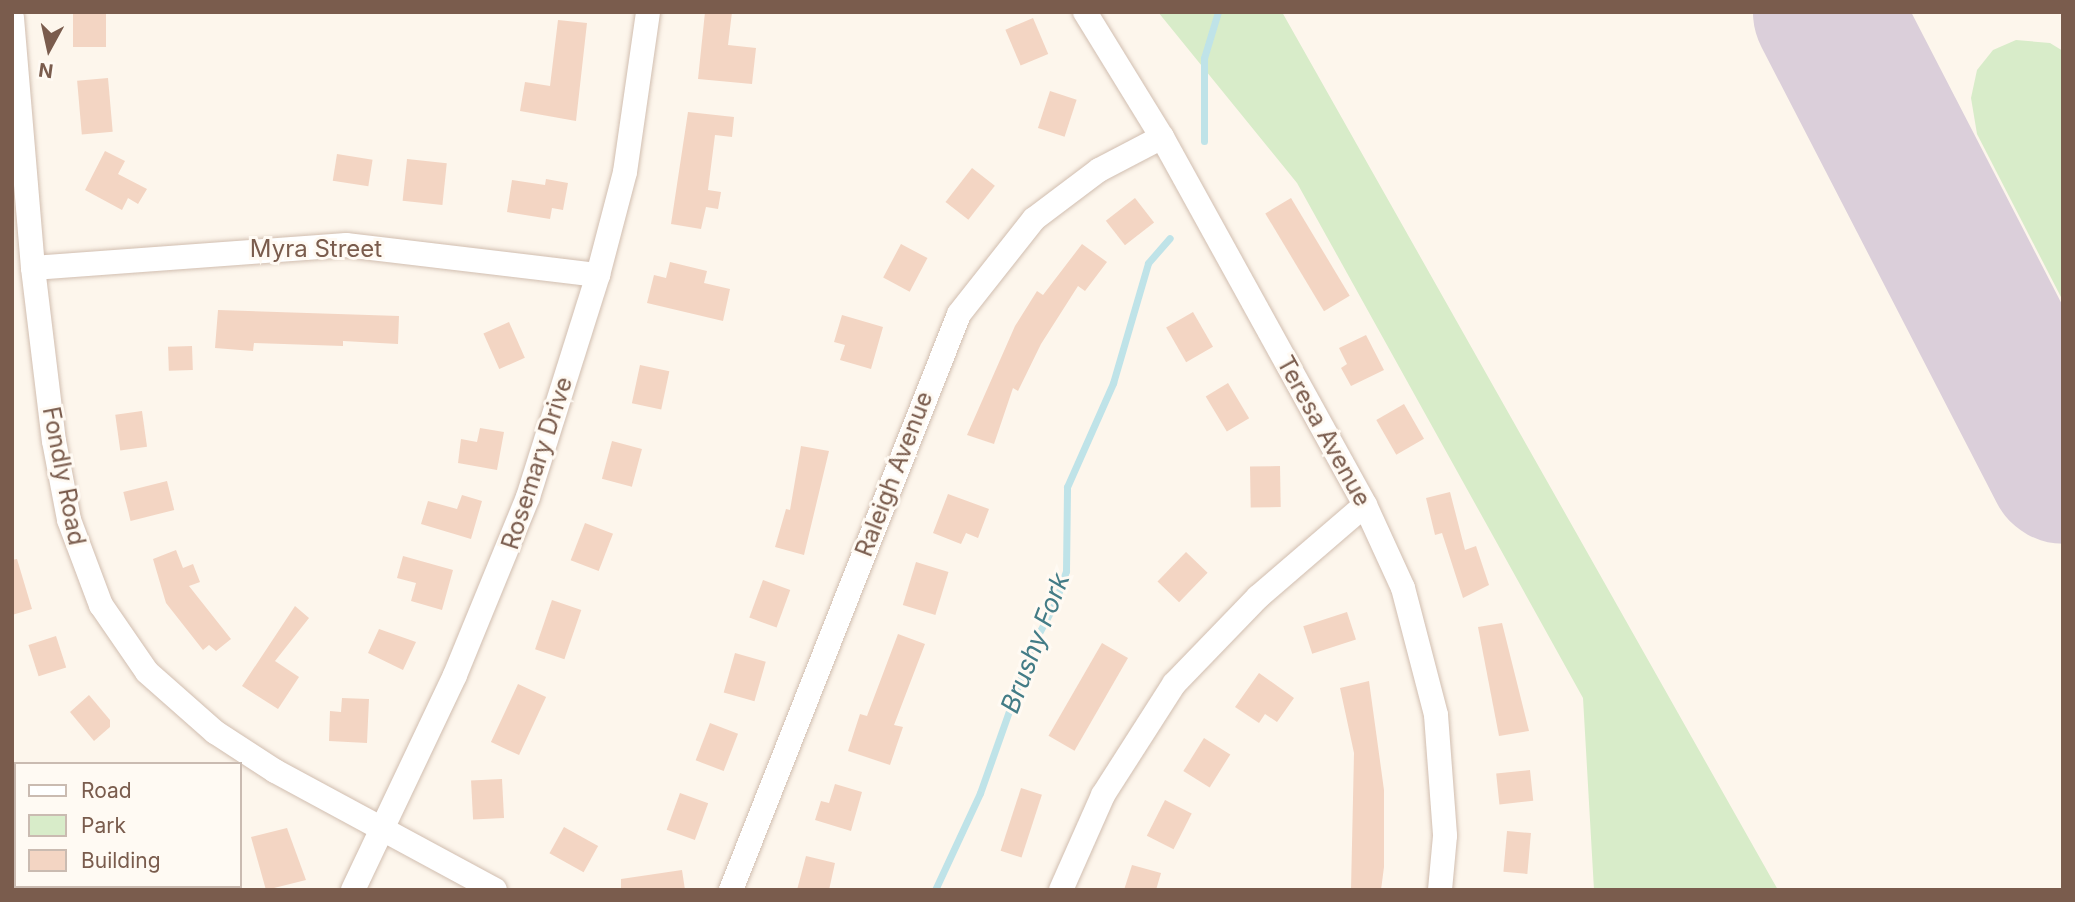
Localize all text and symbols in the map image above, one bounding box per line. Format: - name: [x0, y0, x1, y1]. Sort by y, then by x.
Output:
- north arrow: [14, 14, 84, 84]
- text: N: [37, 58, 55, 83]
- street label: Myra Street: [250, 235, 382, 263]
- street label: Teresa Avenue: [1271, 351, 1377, 511]
- street label: Rosemary Drive: [496, 373, 578, 553]
- street label: Raleigh Avenue: [849, 387, 939, 561]
- street label: Fondly Road: [36, 404, 92, 548]
- water label: Brushy Fork: [994, 569, 1076, 717]
- legend: [14, 762, 242, 888]
- text: Road: [81, 778, 132, 803]
- text: Park: [81, 813, 126, 838]
- text: Building: [81, 848, 161, 873]

